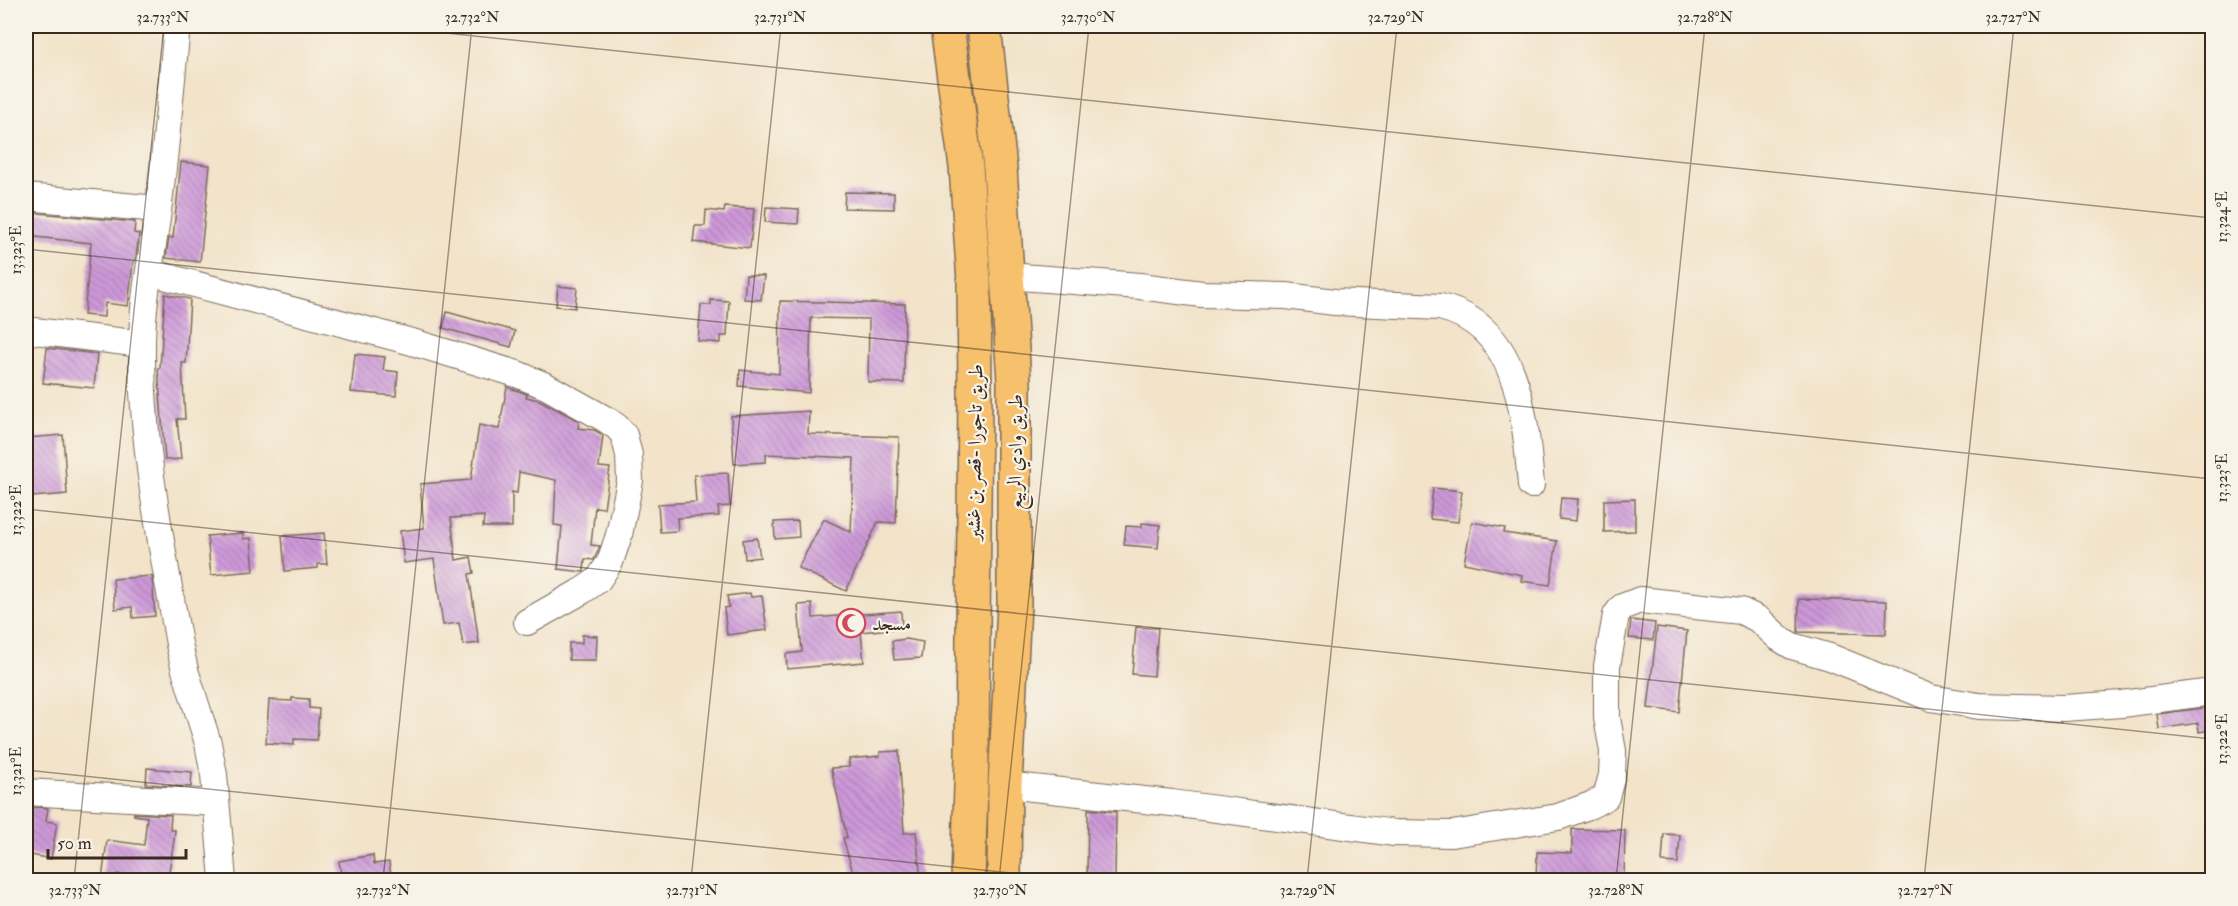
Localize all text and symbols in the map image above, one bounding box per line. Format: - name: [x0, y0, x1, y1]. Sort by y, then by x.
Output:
- text: 32.733°N: [137, 8, 190, 27]
- text: 32.732°N: [445, 8, 500, 27]
- text: 32.731°N: [754, 8, 807, 27]
- text: 32.730°N: [1061, 8, 1116, 27]
- text: 32.729°N: [1368, 8, 1425, 27]
- text: 32.728°N: [1677, 8, 1734, 27]
- text: 32.727°N: [1985, 8, 2041, 27]
- text: 13.324°E: [2213, 191, 2232, 243]
- text: 13.323°E: [7, 225, 26, 275]
- street label: طريق تاجورا -قصر بن غشير: [960, 364, 990, 543]
- street label: طريق وادي الربيع: [1003, 394, 1033, 510]
- text: 13.323°E: [2213, 453, 2232, 503]
- text: 13.322°E: [7, 484, 26, 536]
- mosque icon: مسجد: [835, 607, 867, 639]
- place label: مسجد: [872, 611, 911, 636]
- text: 13.322°E: [2213, 713, 2232, 765]
- text: 13.321°E: [7, 746, 26, 795]
- scale bar: [48, 822, 186, 860]
- text: 50 m: [57, 832, 92, 855]
- text: 32.733°N: [49, 881, 102, 900]
- text: 32.732°N: [356, 881, 411, 900]
- text: 32.731°N: [666, 881, 719, 900]
- text: 32.730°N: [973, 881, 1028, 900]
- text: 32.729°N: [1280, 881, 1337, 900]
- text: 32.728°N: [1588, 881, 1645, 900]
- text: 32.727°N: [1897, 881, 1953, 900]

